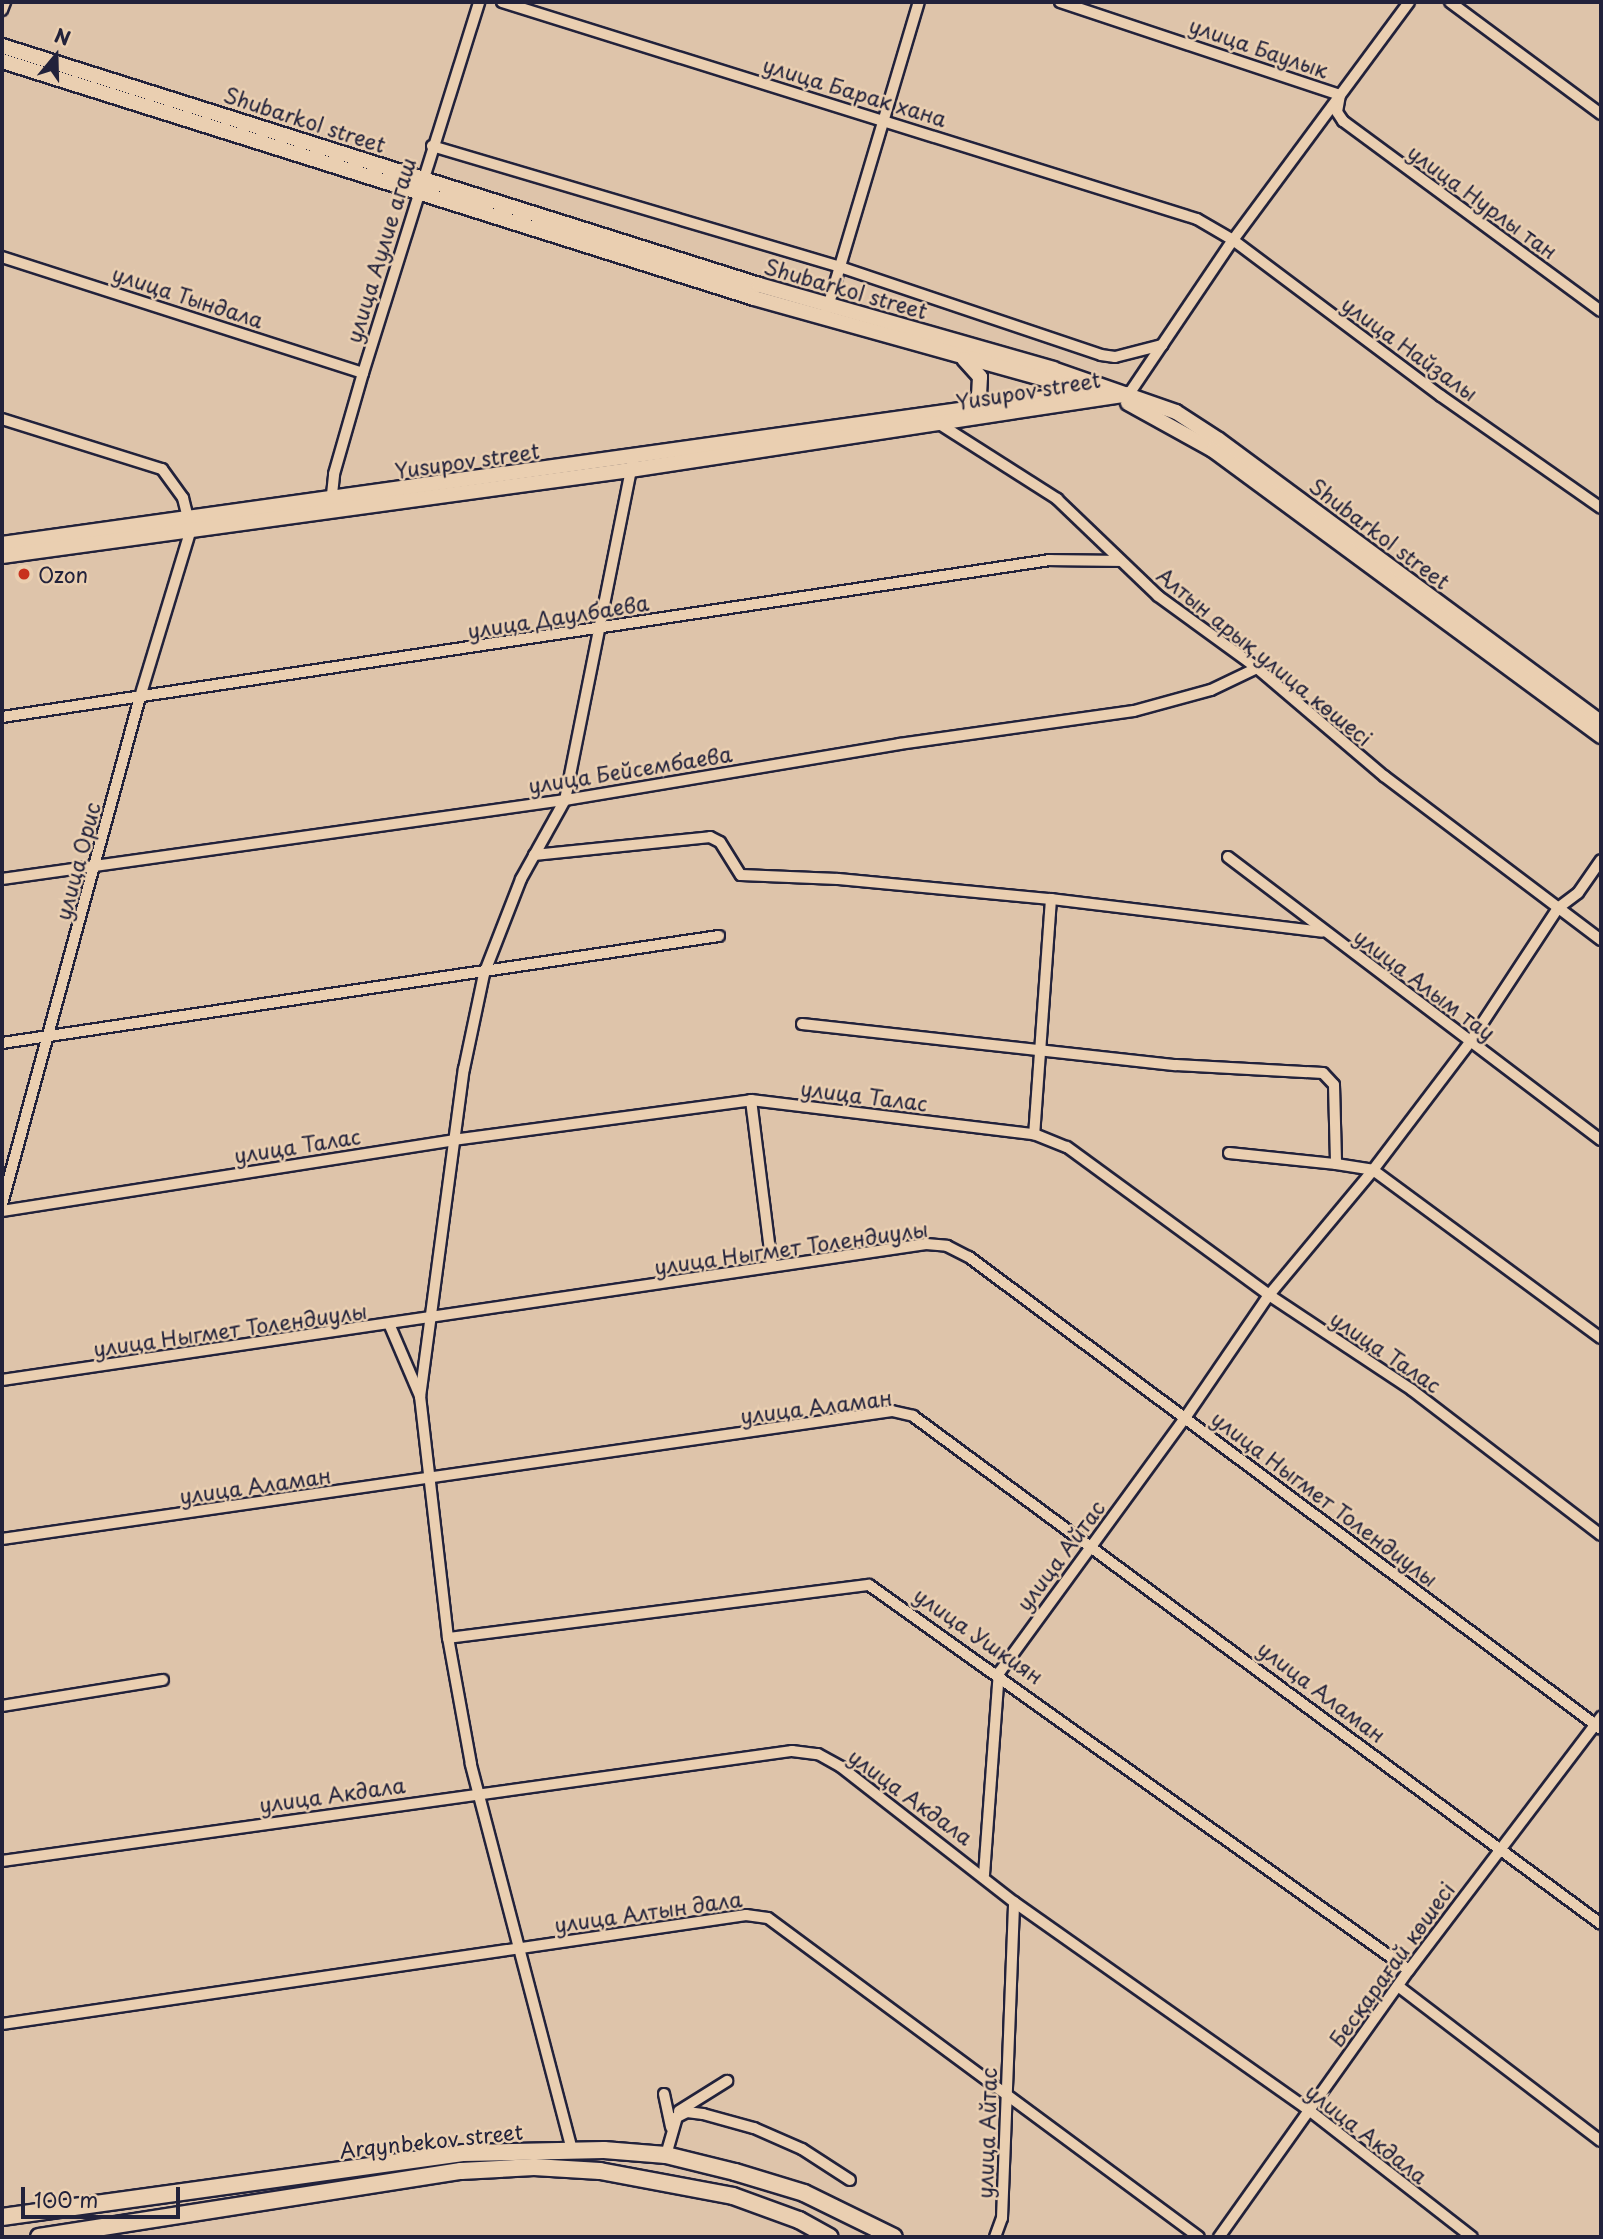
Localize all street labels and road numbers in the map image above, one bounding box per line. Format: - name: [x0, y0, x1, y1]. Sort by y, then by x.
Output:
- street label: улица Баулык: [1186, 11, 1332, 83]
- street label: улица Барак хана: [759, 51, 951, 131]
- street label: Shubarkol street: [221, 81, 389, 157]
- street label: улица Нурлы тан: [1403, 138, 1563, 264]
- street label: улица Аулие агаш: [340, 154, 420, 346]
- street label: Shubarkol street: [761, 253, 931, 323]
- street label: улица Тындала: [109, 260, 267, 332]
- street label: улица Найзалы: [1337, 290, 1483, 406]
- street label: Yusupov street: [953, 366, 1103, 414]
- street label: Yusupov street: [392, 437, 542, 483]
- street label: Shubarkol street: [1305, 472, 1455, 594]
- street label: Алтын арық улица көшесі: [1152, 561, 1378, 751]
- street label: улица Даулбаева: [465, 589, 651, 643]
- street label: улица Бейсембаева: [526, 740, 734, 798]
- street label: улица Орис: [49, 799, 105, 923]
- street label: улица Алым тау: [1349, 923, 1501, 1045]
- street label: улица Талас: [799, 1075, 929, 1115]
- street label: улица Талас: [231, 1122, 363, 1168]
- street label: улица Ныгмет Толендиулы: [652, 1215, 930, 1279]
- street label: улица Ныгмет Толендиулы: [91, 1297, 369, 1361]
- street label: улица Талас: [1326, 1305, 1446, 1397]
- street label: улица Аламан: [738, 1384, 894, 1428]
- street label: улица Ныгмет Толендиулы: [1207, 1404, 1443, 1592]
- street label: улица Аламан: [177, 1462, 333, 1508]
- street label: улица Айтас: [1010, 1495, 1110, 1615]
- street label: улица Ушкиян: [910, 1581, 1048, 1689]
- street label: улица Аламан: [1253, 1635, 1391, 1747]
- street label: улица Акдала: [844, 1742, 978, 1850]
- street label: улица Акдала: [257, 1771, 407, 1817]
- street label: Бесқарағай көшесі: [1323, 1876, 1459, 2052]
- street label: улица Алтын дала: [551, 1885, 745, 1937]
- street label: улица Айтас: [971, 2066, 1001, 2200]
- street label: улица Акдала: [1301, 2077, 1433, 2189]
- street label: Arqynbekov street: [338, 2118, 524, 2162]

